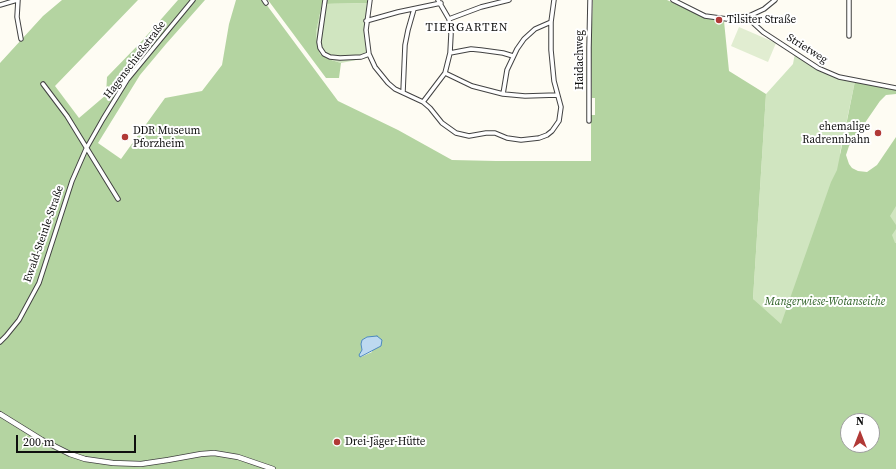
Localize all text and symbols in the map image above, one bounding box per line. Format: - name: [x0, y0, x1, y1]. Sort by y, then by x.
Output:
- place label: Tilsiter Straße: [727, 13, 796, 27]
- marker: Tilsiter Straße: [714, 15, 724, 25]
- street label: Hagenschießstraße: [101, 18, 169, 102]
- district label: TIERGARTEN: [425, 21, 509, 35]
- street label: Haidachweg: [573, 30, 587, 90]
- street label: Strietweg: [784, 31, 830, 67]
- place label: ehemalige Radrennbahn: [802, 120, 870, 146]
- place label: DDR Museum Pforzheim: [133, 124, 200, 150]
- marker: ehemalige Radrennbahn: [873, 128, 883, 138]
- marker: DDR Museum Pforzheim: [120, 132, 130, 142]
- street label: Ewald-Steinle-Straße: [21, 184, 67, 284]
- park label: Mangerwiese-Wotanseiche: [765, 295, 885, 309]
- north arrow: [840, 413, 880, 453]
- text: N: [856, 414, 864, 429]
- scale bar: [18, 427, 138, 453]
- text: 200 m: [23, 434, 55, 450]
- place label: Drei-Jäger-Hütte: [345, 435, 425, 449]
- marker: Drei-Jäger-Hütte: [332, 437, 342, 447]

